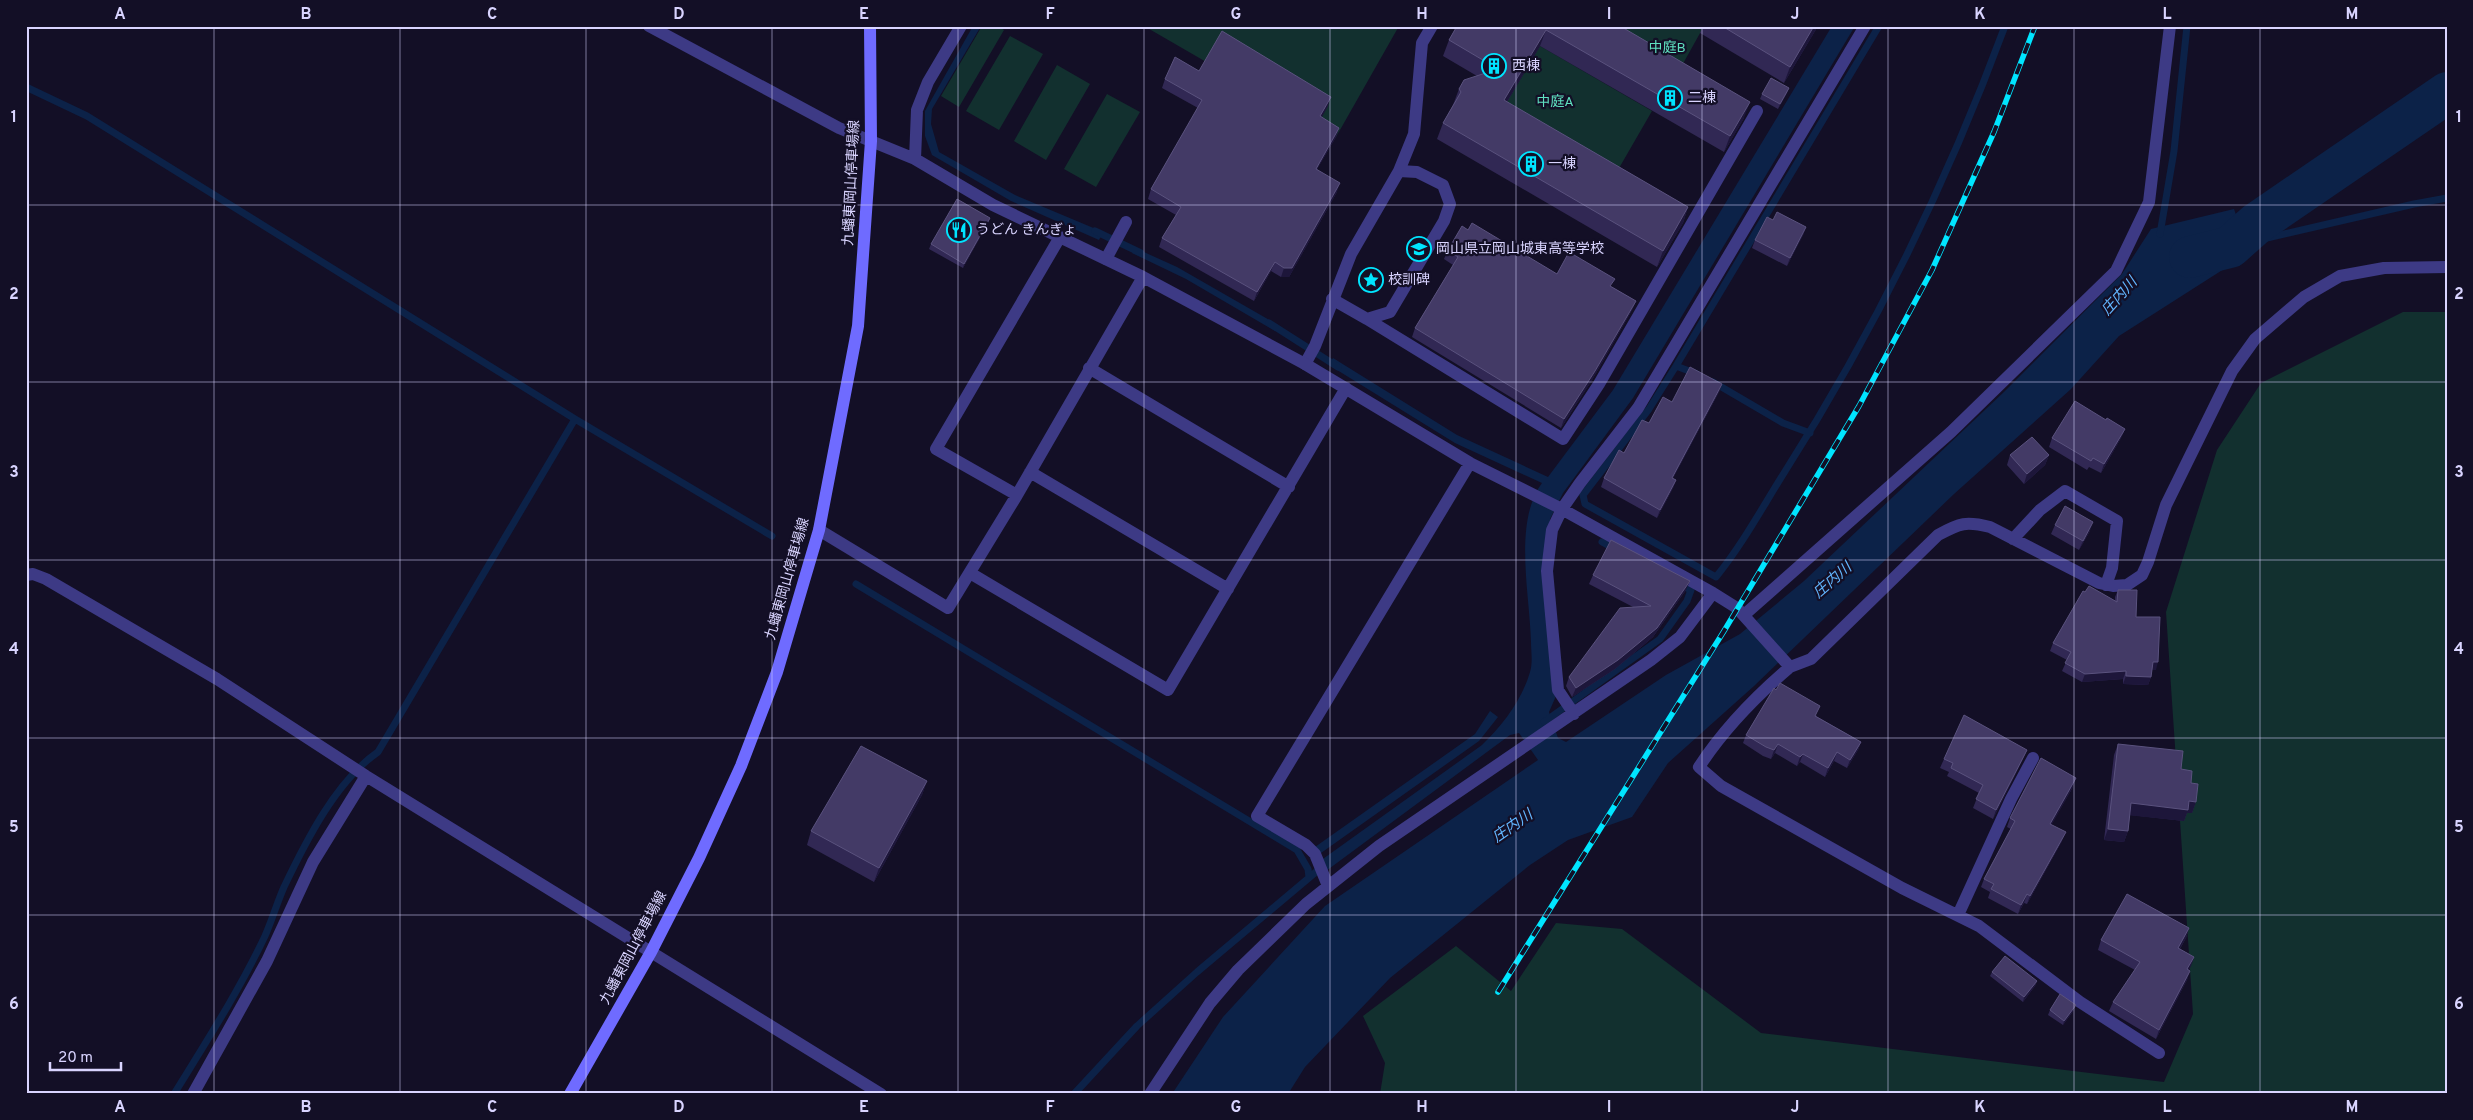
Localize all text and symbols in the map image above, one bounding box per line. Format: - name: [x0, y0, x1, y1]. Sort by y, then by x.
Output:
- text: A: [114, 5, 126, 25]
- text: B: [300, 5, 312, 25]
- text: C: [487, 5, 497, 25]
- text: D: [673, 5, 685, 25]
- text: E: [859, 5, 869, 25]
- text: F: [1045, 5, 1055, 25]
- text: G: [1231, 5, 1241, 25]
- text: H: [1416, 5, 1428, 25]
- text: I: [1607, 5, 1611, 25]
- text: J: [1791, 5, 1799, 25]
- text: K: [1974, 5, 1986, 25]
- text: L: [2162, 5, 2172, 25]
- text: M: [2346, 5, 2358, 25]
- park label: 中庭B: [1648, 40, 1686, 57]
- building icon: 西棟: [1481, 53, 1507, 79]
- place label: 西棟: [1512, 57, 1540, 75]
- building icon: 二棟: [1657, 85, 1683, 111]
- place label: 二棟: [1688, 89, 1716, 107]
- park label: 中庭A: [1536, 94, 1574, 111]
- text: 1: [11, 108, 17, 128]
- text: 1: [2456, 108, 2462, 128]
- street label: 九蟠東岡山停車場線: [840, 120, 864, 246]
- building icon: 一棟: [1518, 151, 1544, 177]
- place label: 一棟: [1548, 155, 1576, 173]
- restaurant icon: うどん きんぎょ: [946, 217, 972, 243]
- place label: うどん きんぎょ: [976, 222, 1077, 239]
- school or university icon: 岡山県立岡山城東高等学校: [1406, 236, 1432, 262]
- place label: 岡山県立岡山城東高等学校: [1436, 240, 1604, 258]
- place icon: 校訓碑: [1358, 267, 1384, 293]
- place label: 校訓碑: [1388, 272, 1430, 289]
- water label: 庄内川: [2098, 272, 2143, 320]
- text: 2: [9, 285, 19, 305]
- text: 2: [2454, 285, 2464, 305]
- text: 3: [9, 463, 19, 483]
- text: 3: [2454, 463, 2464, 483]
- street label: 九蟠東岡山停車場線: [762, 516, 814, 642]
- water label: 庄内川: [1810, 558, 1858, 603]
- text: 4: [9, 640, 19, 660]
- text: 4: [2454, 640, 2464, 660]
- water label: 庄内川: [1489, 805, 1539, 848]
- text: 5: [9, 818, 19, 838]
- text: 5: [2454, 818, 2464, 838]
- street label: 九蟠東岡山停車場線: [597, 888, 671, 1008]
- text: 6: [9, 995, 19, 1015]
- text: 6: [2454, 995, 2464, 1015]
- scale bar: [50, 1040, 121, 1072]
- text: 20 m: [58, 1049, 93, 1068]
- text: A: [114, 1098, 126, 1118]
- text: B: [300, 1098, 312, 1118]
- text: C: [487, 1098, 497, 1118]
- text: D: [673, 1098, 685, 1118]
- text: E: [859, 1098, 869, 1118]
- text: F: [1045, 1098, 1055, 1118]
- text: G: [1231, 1098, 1241, 1118]
- text: H: [1416, 1098, 1428, 1118]
- text: I: [1607, 1098, 1611, 1118]
- text: J: [1791, 1098, 1799, 1118]
- text: K: [1974, 1098, 1986, 1118]
- text: L: [2162, 1098, 2172, 1118]
- text: M: [2346, 1098, 2358, 1118]

